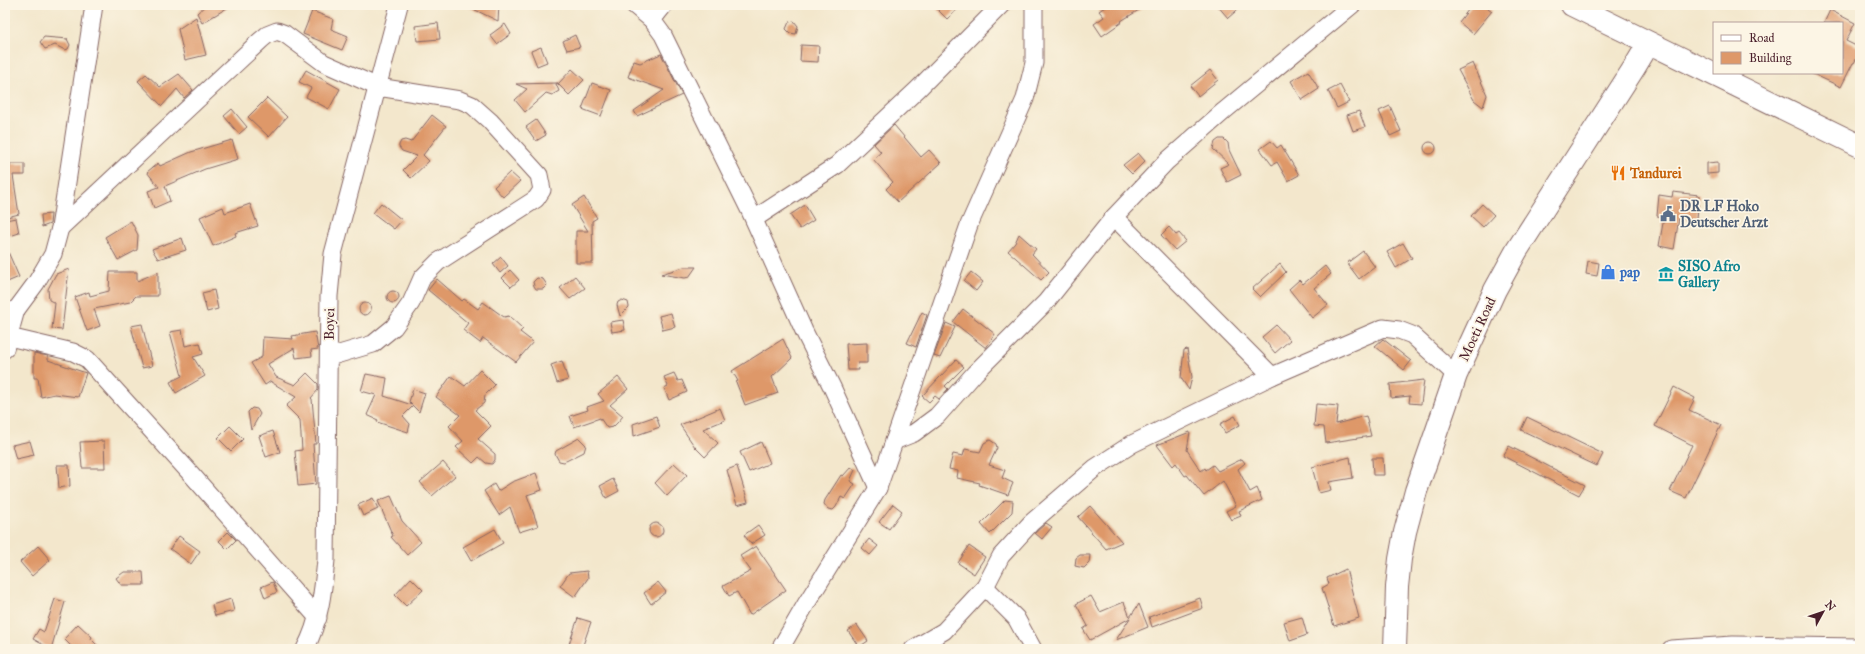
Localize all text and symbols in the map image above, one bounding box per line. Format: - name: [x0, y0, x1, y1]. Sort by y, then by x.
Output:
- legend: [1713, 22, 1843, 74]
- text: Road: [1749, 31, 1775, 45]
- text: Building: [1749, 51, 1792, 66]
- restaurant icon: Tandurei: [1609, 164, 1627, 182]
- place label: Tandurei: [1629, 165, 1682, 182]
- place label: DR LF Hoko Deutscher Arzt: [1680, 198, 1768, 231]
- public building icon: DR LF Hoko Deutscher Arzt: [1659, 205, 1677, 223]
- place label: SISO Afro Gallery: [1678, 258, 1740, 292]
- shop icon: pap: [1599, 263, 1617, 281]
- place label: pap: [1619, 264, 1640, 282]
- museum icon: SISO Afro Gallery: [1657, 265, 1675, 283]
- street label: Moeti Road: [1455, 294, 1500, 364]
- street label: Boyei: [321, 308, 338, 340]
- north arrow: [1803, 592, 1843, 632]
- text: N: [1822, 598, 1839, 614]

